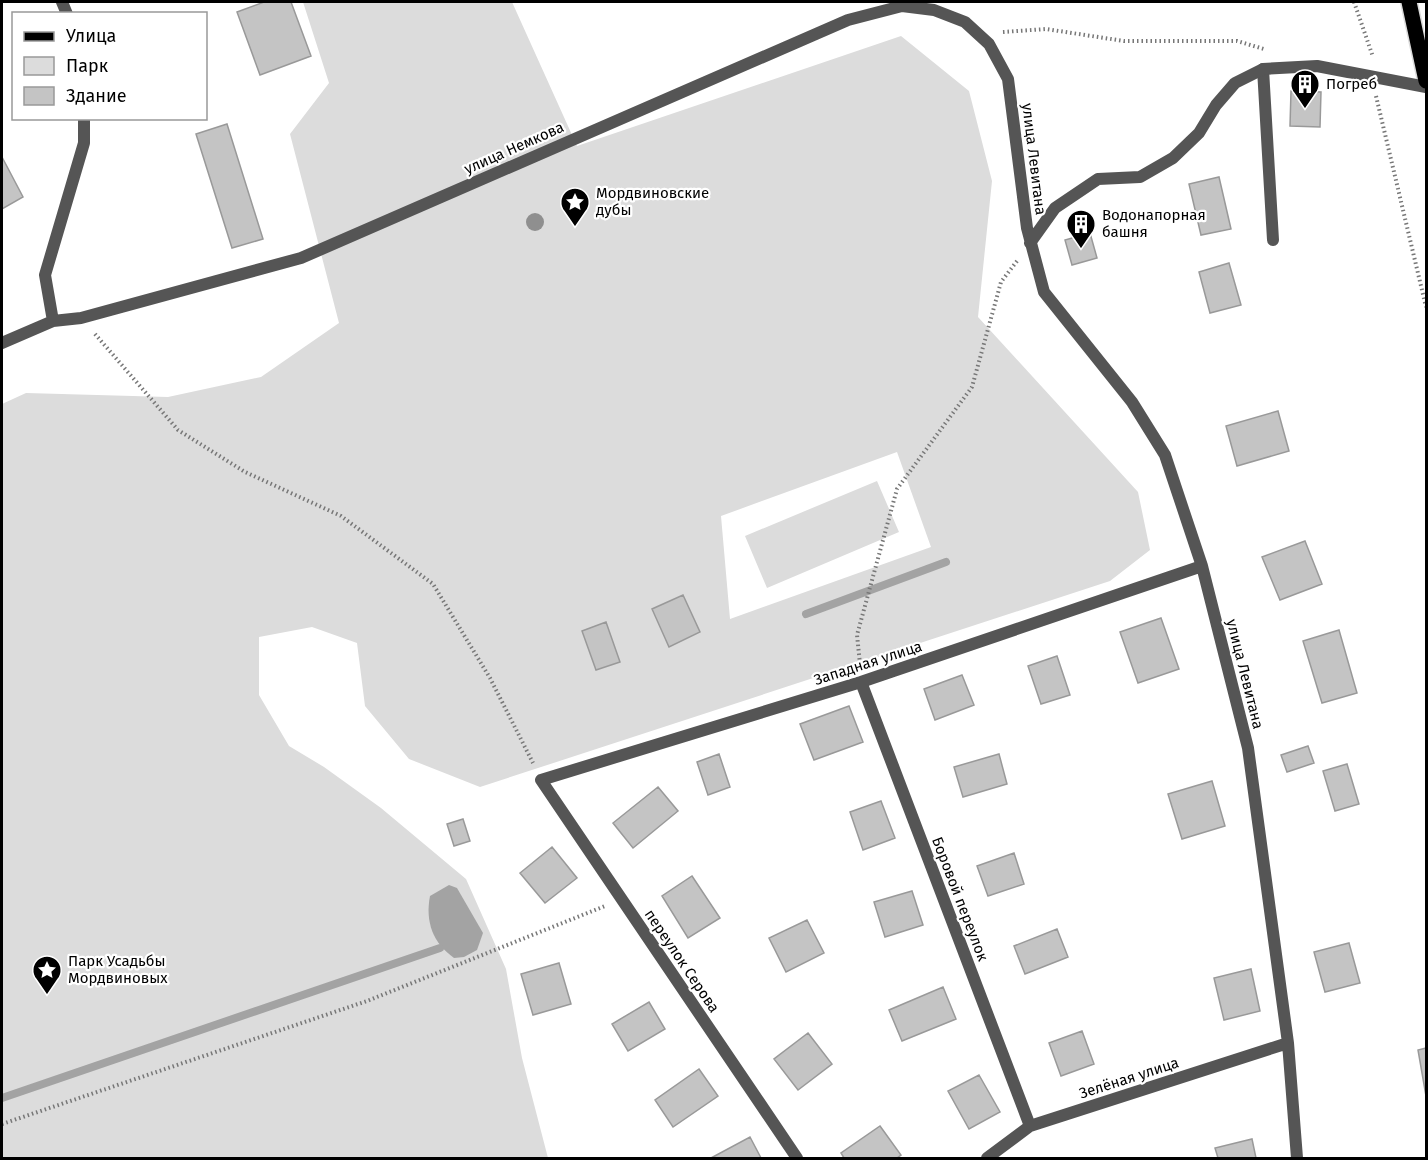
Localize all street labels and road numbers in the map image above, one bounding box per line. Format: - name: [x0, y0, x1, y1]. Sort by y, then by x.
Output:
- street label: улица Левитана: [1018, 102, 1050, 216]
- street label: улица Немкова: [461, 118, 567, 178]
- street label: улица Левитана: [1223, 617, 1267, 731]
- street label: Западная улица: [812, 637, 924, 689]
- street label: Боровой переулок: [928, 834, 992, 964]
- street label: переулок Серова: [641, 906, 723, 1016]
- street label: Зелёная улица: [1077, 1053, 1181, 1103]

